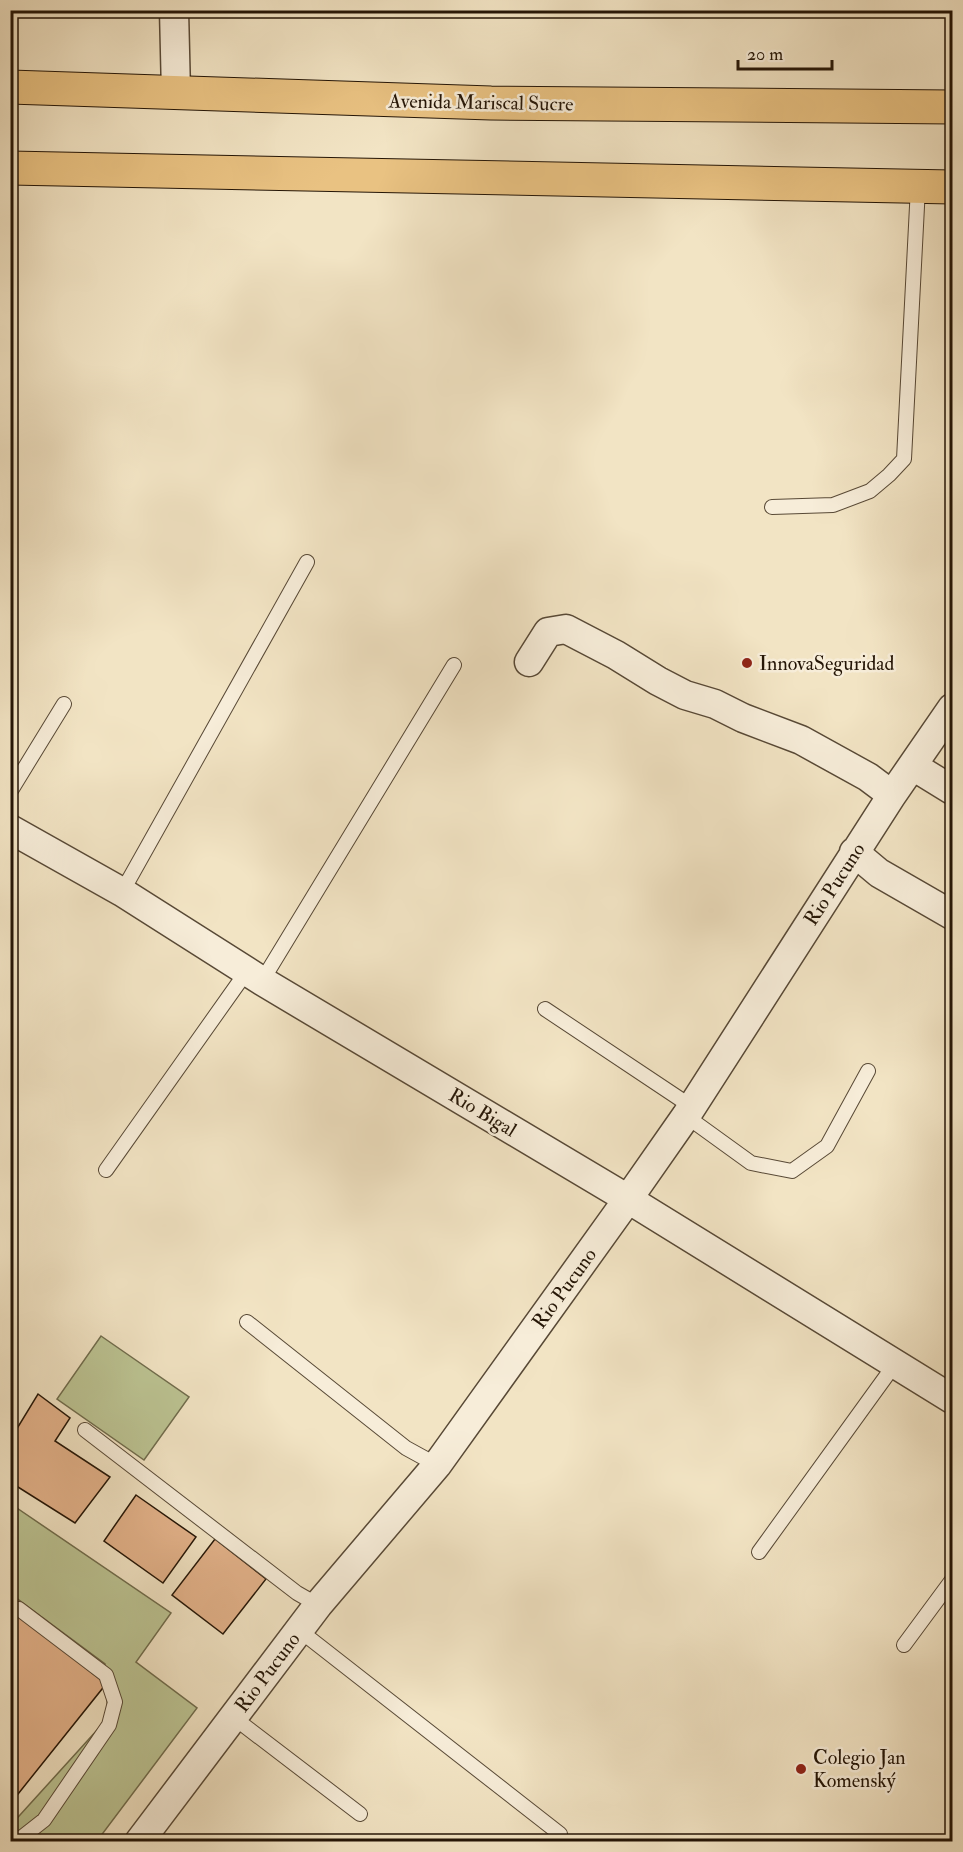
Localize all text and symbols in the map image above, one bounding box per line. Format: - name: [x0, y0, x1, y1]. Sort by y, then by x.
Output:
- scale bar: [738, 33, 832, 71]
- text: 20 m: [747, 43, 783, 66]
- street label: Avenida Mariscal Sucre: [387, 88, 574, 117]
- place label: InnovaSeguridad: [759, 651, 894, 676]
- marker: InnovaSeguridad: [740, 656, 754, 670]
- street label: Rio Pucuno: [798, 838, 870, 930]
- street label: Rio Bigal: [444, 1082, 521, 1142]
- street label: Rio Pucuno: [527, 1243, 602, 1334]
- street label: Rio Pucuno: [229, 1627, 306, 1717]
- place label: Colegio Jan Komenský: [813, 1745, 906, 1793]
- marker: Colegio Jan Komenský: [794, 1762, 808, 1776]

